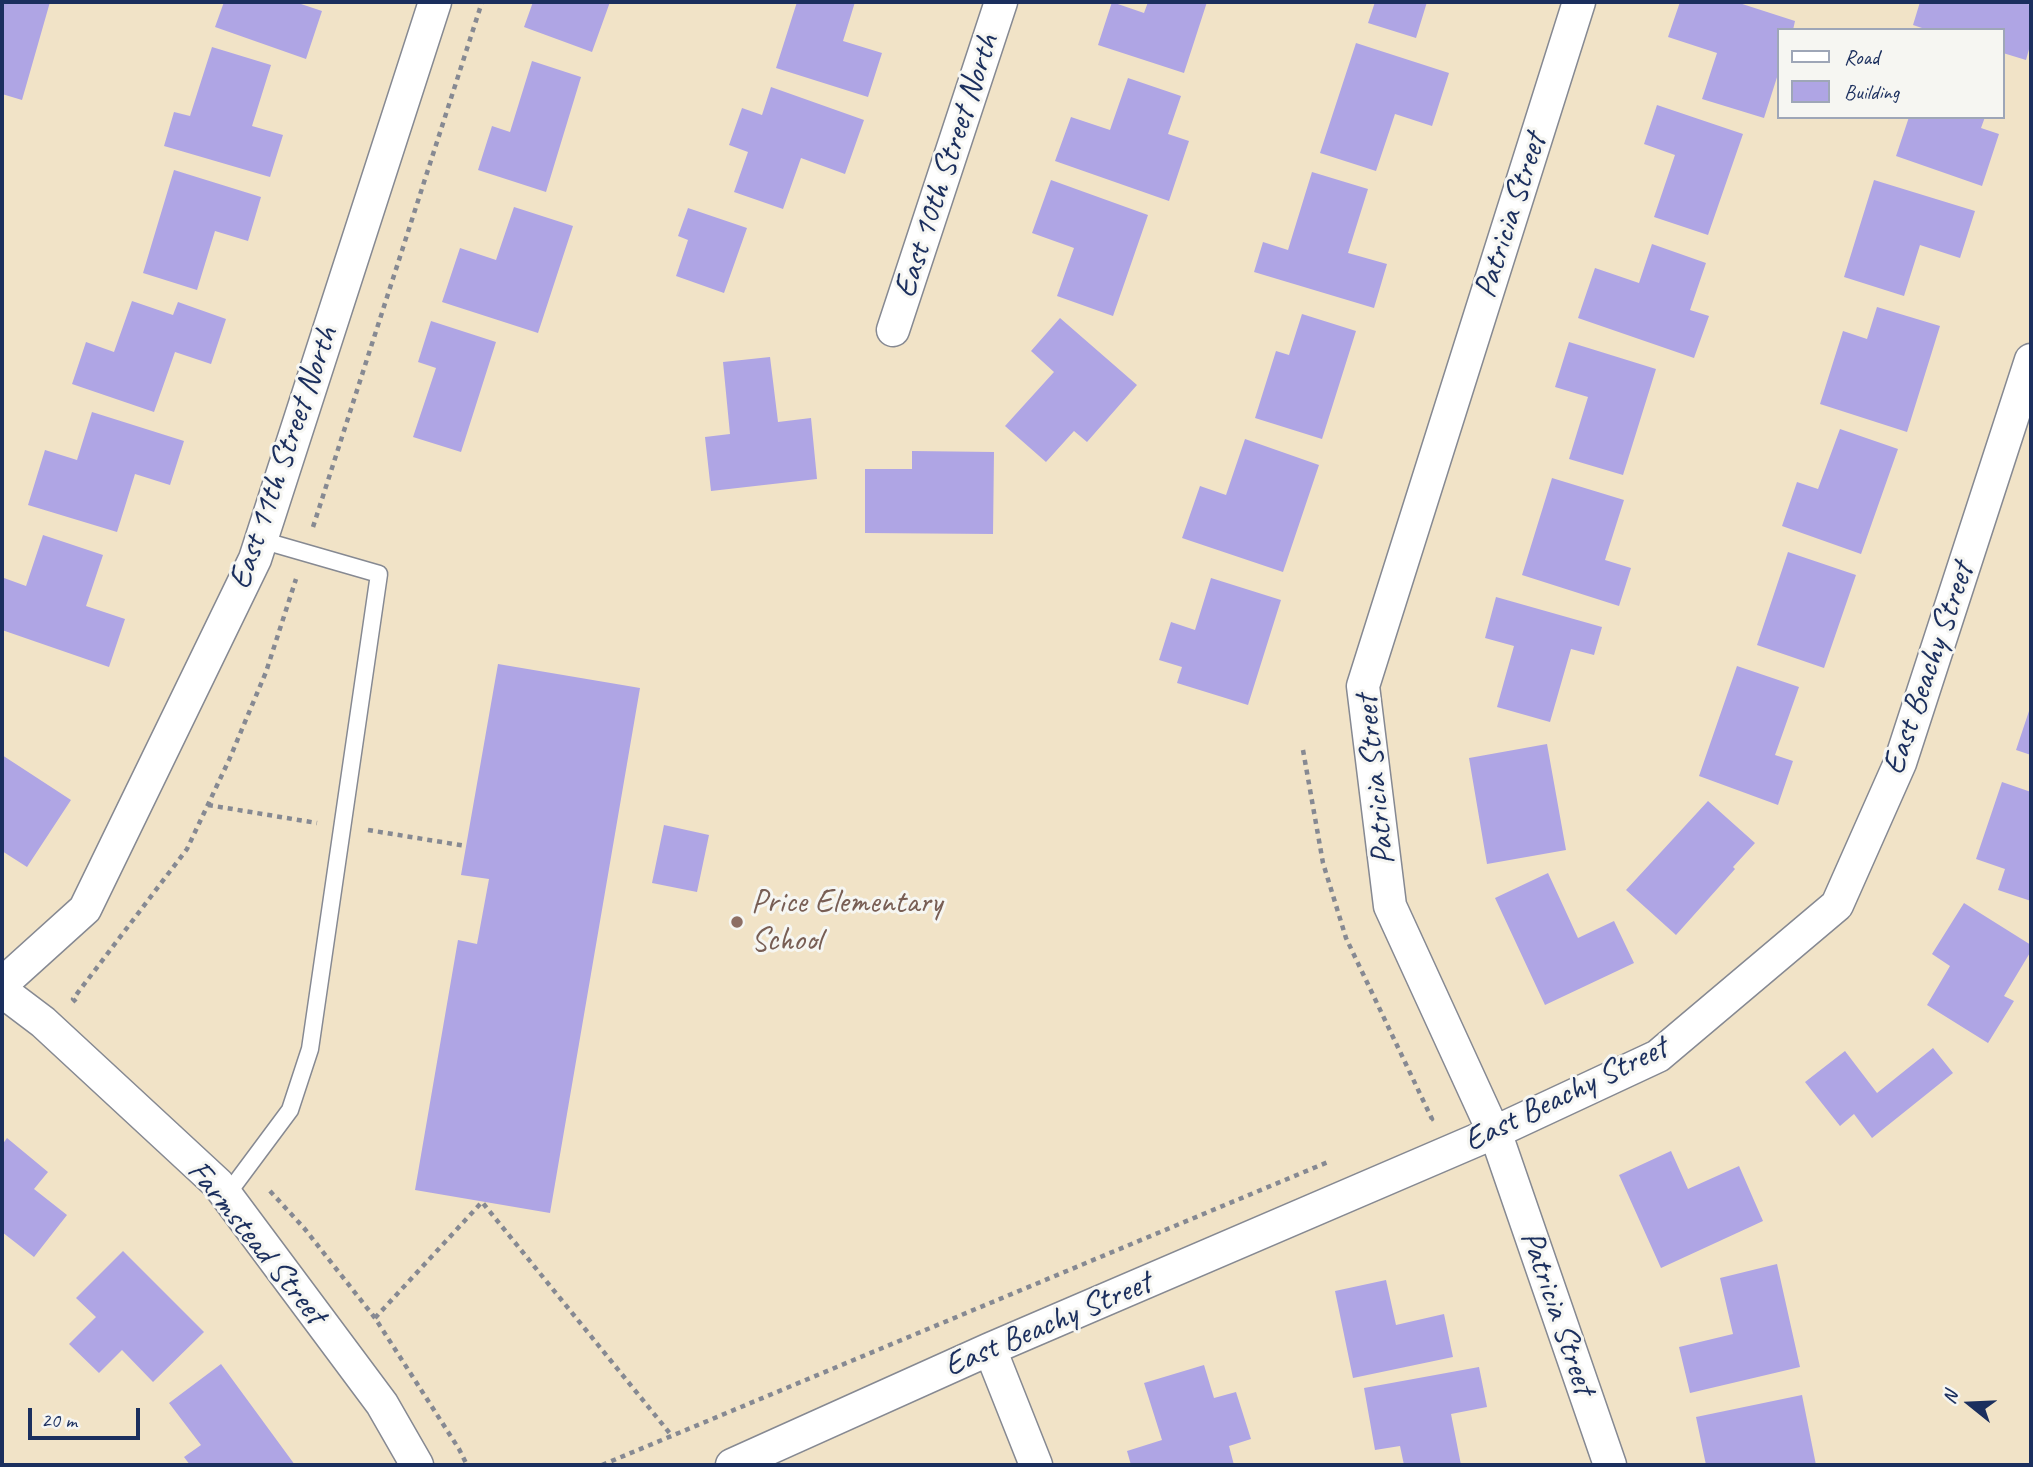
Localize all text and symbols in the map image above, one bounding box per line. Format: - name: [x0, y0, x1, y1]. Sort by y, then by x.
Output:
- legend: [1778, 28, 2005, 119]
- street label: East 10th Street North: [886, 29, 1008, 303]
- text: Road: [1844, 44, 1879, 70]
- text: Building: [1844, 79, 1899, 105]
- street label: Patricia Street: [1466, 129, 1556, 303]
- street label: East 11th Street North: [221, 322, 347, 594]
- street label: East Beachy Street: [1874, 558, 1984, 780]
- street label: Patricia Street: [1347, 693, 1405, 867]
- place label: Price Elementary School: [751, 883, 942, 961]
- marker: Price Elementary School: [729, 914, 745, 930]
- street label: East Beachy Street: [1458, 1029, 1674, 1161]
- street label: Farmstead Street: [178, 1153, 334, 1333]
- street label: Patricia Street: [1511, 1226, 1603, 1400]
- street label: East Beachy Street: [939, 1264, 1157, 1386]
- north arrow: [1935, 1369, 2005, 1439]
- text: N: [1937, 1388, 1963, 1407]
- scale bar: [32, 1394, 144, 1438]
- text: 20 m: [41, 1407, 77, 1433]

